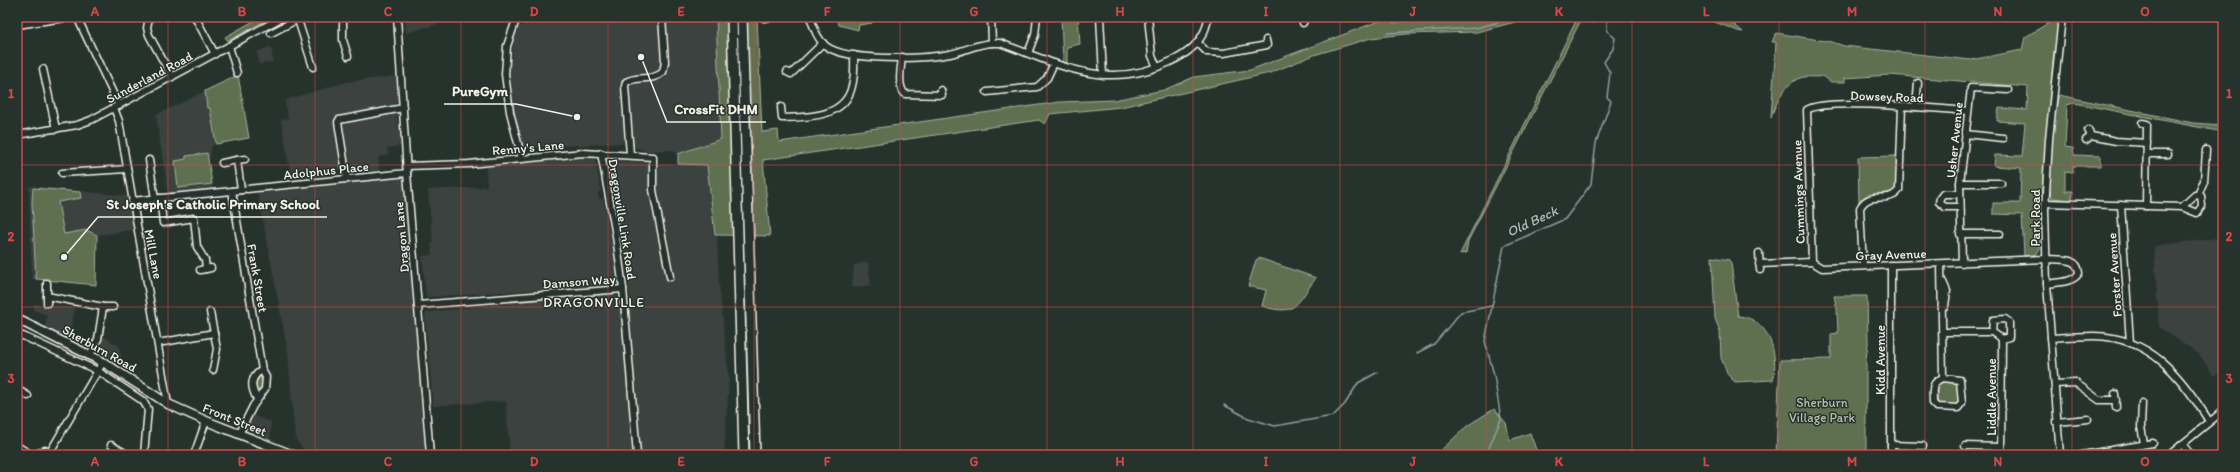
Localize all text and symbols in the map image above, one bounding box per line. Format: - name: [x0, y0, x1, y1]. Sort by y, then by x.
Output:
- text: A: [90, 4, 100, 19]
- text: B: [238, 4, 247, 19]
- text: C: [384, 4, 393, 19]
- text: D: [530, 4, 539, 19]
- text: E: [677, 4, 685, 19]
- text: F: [824, 4, 831, 19]
- text: G: [970, 4, 979, 19]
- text: H: [1116, 4, 1125, 19]
- text: I: [1264, 4, 1269, 19]
- text: J: [1409, 4, 1417, 19]
- text: K: [1555, 4, 1564, 19]
- text: L: [1703, 4, 1710, 19]
- text: M: [1847, 4, 1857, 19]
- text: N: [1994, 4, 2003, 19]
- text: O: [2140, 4, 2150, 19]
- street label: Sunderland Road: [104, 48, 195, 106]
- callout: PureGym: [444, 78, 516, 104]
- text: PureGym: [452, 83, 508, 100]
- text: 1: [8, 86, 14, 101]
- text: 1: [2226, 86, 2232, 101]
- street label: Dowsey Road: [1850, 88, 1924, 105]
- callout: CrossFit DHM: [667, 96, 766, 122]
- text: CrossFit DHM: [674, 101, 758, 118]
- street label: Usher Avenue: [1943, 101, 1966, 179]
- street label: Renny's Lane: [492, 137, 565, 158]
- street label: Cummings Avenue: [1789, 140, 1808, 244]
- street label: Dragonville Link Road: [606, 158, 639, 281]
- street label: Adolphus Place: [283, 159, 369, 182]
- street label: Park Road: [2028, 190, 2043, 246]
- callout: St Joseph's Catholic Primary School: [98, 191, 327, 217]
- text: St Joseph's Catholic Primary School: [106, 196, 321, 213]
- street label: Dragon Lane: [391, 201, 412, 273]
- water label: Old Beck: [1504, 202, 1561, 241]
- street label: Mill Lane: [141, 228, 166, 280]
- text: 2: [8, 229, 15, 244]
- text: 2: [2226, 229, 2233, 244]
- street label: Forster Avenue: [2104, 232, 2125, 318]
- street label: Frank Street: [244, 243, 271, 314]
- street label: Gray Avenue: [1855, 246, 1927, 263]
- street label: Damson Way: [542, 271, 616, 292]
- district label: DRAGONVILLE: [543, 294, 645, 311]
- street label: Sherburn Road: [60, 322, 140, 375]
- street label: Kidd Avenue: [1873, 325, 1888, 395]
- street label: Liddle Avenue: [1984, 358, 1999, 436]
- text: 3: [7, 371, 15, 386]
- text: 3: [2225, 371, 2233, 386]
- park label: Sherburn Village Park: [1789, 395, 1855, 425]
- street label: Front Street: [201, 400, 269, 439]
- text: A: [90, 454, 100, 469]
- text: B: [238, 454, 247, 469]
- text: C: [384, 454, 393, 469]
- text: D: [530, 454, 539, 469]
- text: E: [677, 454, 685, 469]
- text: F: [824, 454, 831, 469]
- text: G: [970, 454, 979, 469]
- text: H: [1116, 454, 1125, 469]
- text: I: [1264, 454, 1269, 469]
- text: J: [1409, 454, 1417, 469]
- text: K: [1555, 454, 1564, 469]
- text: L: [1703, 454, 1710, 469]
- text: M: [1847, 454, 1857, 469]
- text: N: [1994, 454, 2003, 469]
- text: O: [2140, 454, 2150, 469]

